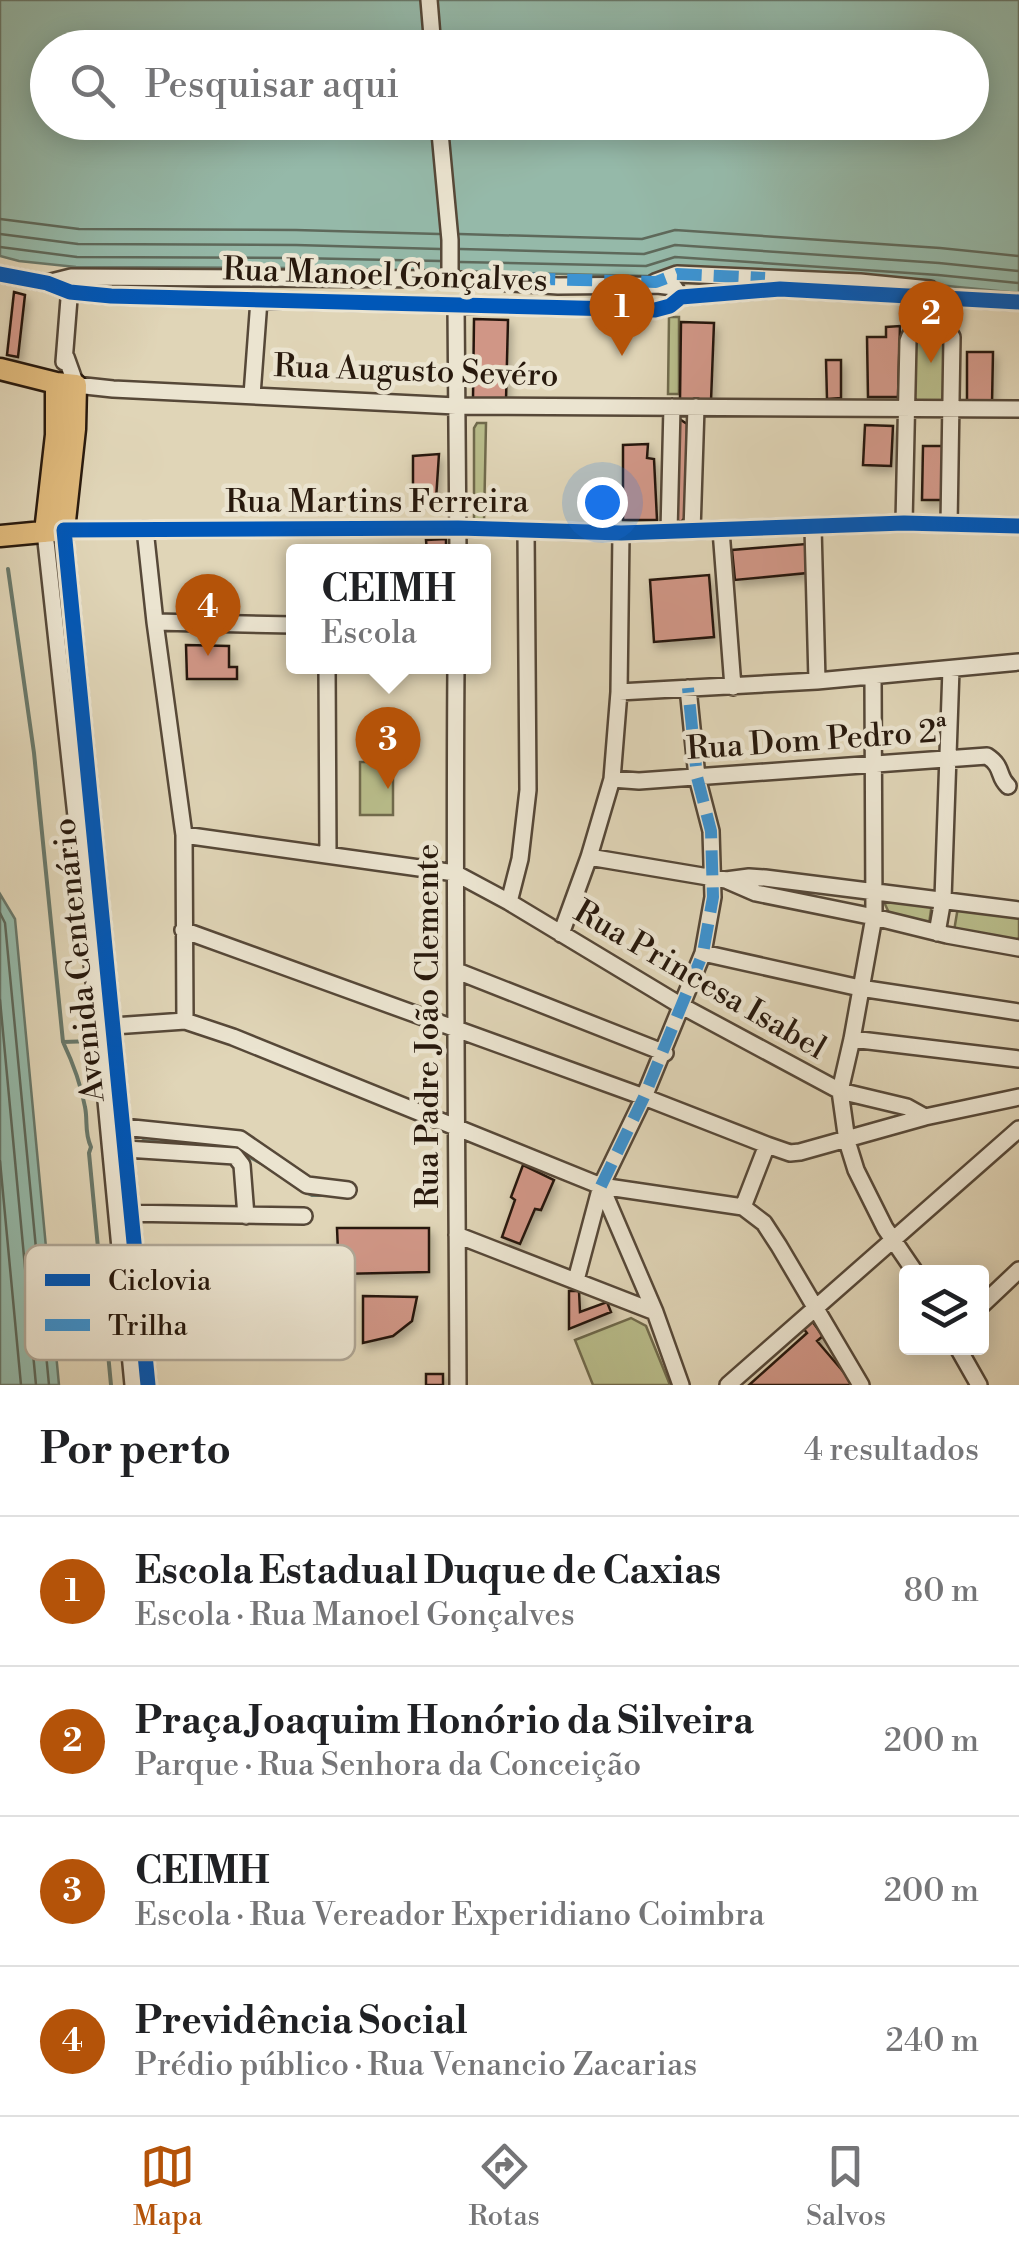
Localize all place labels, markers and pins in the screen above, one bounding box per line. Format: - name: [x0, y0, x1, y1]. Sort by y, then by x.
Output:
- pin: 1: [590, 274, 654, 356]
- pin: 2: [898, 280, 964, 363]
- pin: 4: [176, 574, 240, 656]
- pin: 3: [356, 706, 420, 789]

